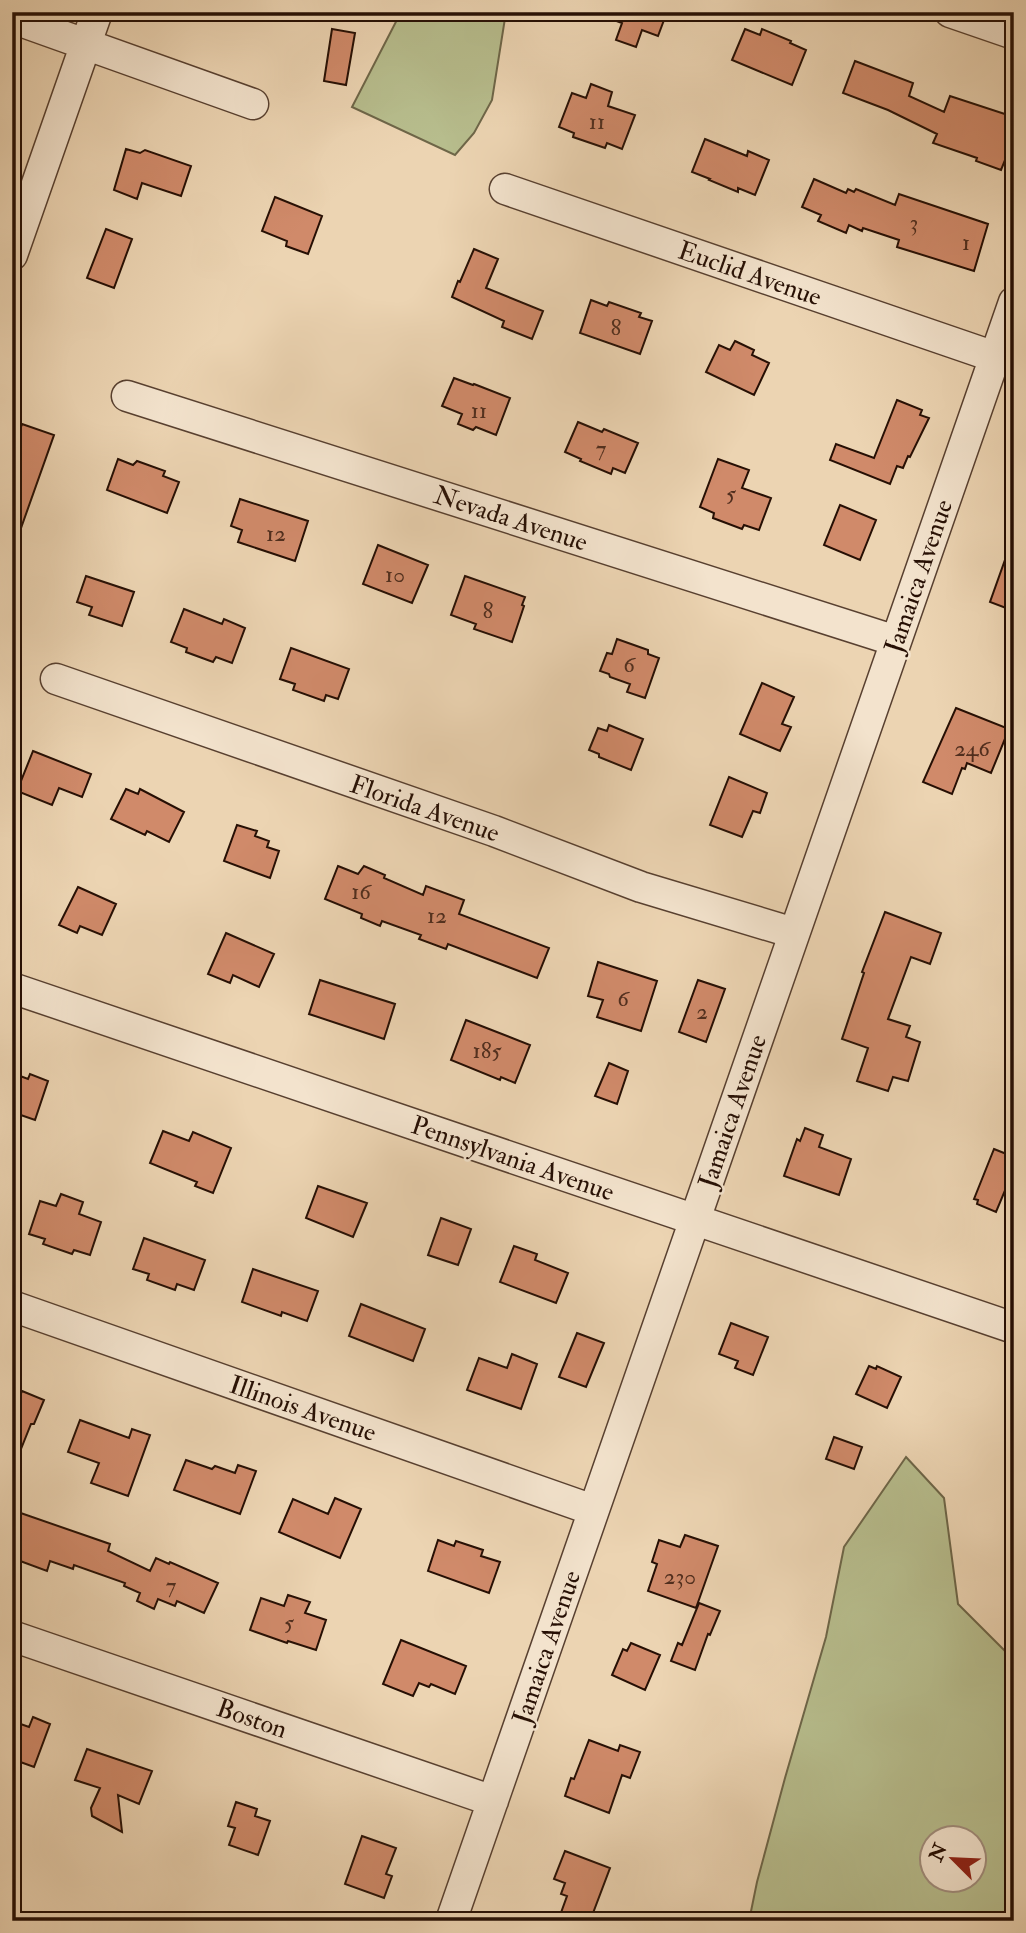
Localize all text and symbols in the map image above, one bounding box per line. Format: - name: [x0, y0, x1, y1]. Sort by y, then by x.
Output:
- house number: 11: [589, 107, 605, 136]
- house number: 3: [910, 208, 918, 237]
- house number: 1: [962, 228, 970, 257]
- street label: Euclid Avenue: [674, 234, 826, 313]
- house number: 8: [611, 313, 622, 342]
- house number: 11: [471, 396, 487, 425]
- house number: 7: [596, 434, 607, 463]
- street label: Nevada Avenue: [430, 479, 592, 559]
- house number: 5: [726, 479, 736, 508]
- street label: Jamaica Avenue: [877, 495, 960, 658]
- house number: 12: [266, 519, 286, 548]
- house number: 10: [385, 560, 405, 589]
- house number: 8: [483, 596, 494, 625]
- house number: 6: [623, 650, 636, 679]
- house number: 246: [954, 734, 991, 763]
- street label: Florida Avenue: [346, 768, 504, 850]
- house number: 16: [351, 877, 372, 906]
- house number: 12: [427, 901, 447, 930]
- house number: 6: [617, 984, 630, 1013]
- house number: 2: [696, 997, 708, 1026]
- street label: Jamaica Avenue: [691, 1030, 774, 1193]
- house number: 185: [472, 1036, 502, 1065]
- street label: Pennsylvania Avenue: [407, 1109, 618, 1209]
- street label: Illinois Avenue: [225, 1369, 380, 1449]
- house number: 230: [664, 1562, 696, 1591]
- street label: Jamaica Avenue: [505, 1566, 588, 1729]
- house number: 7: [166, 1571, 177, 1600]
- house number: 5: [284, 1608, 294, 1637]
- street label: Boston: [212, 1692, 291, 1746]
- north arrow: [918, 1825, 988, 1895]
- text: N: [924, 1839, 953, 1866]

